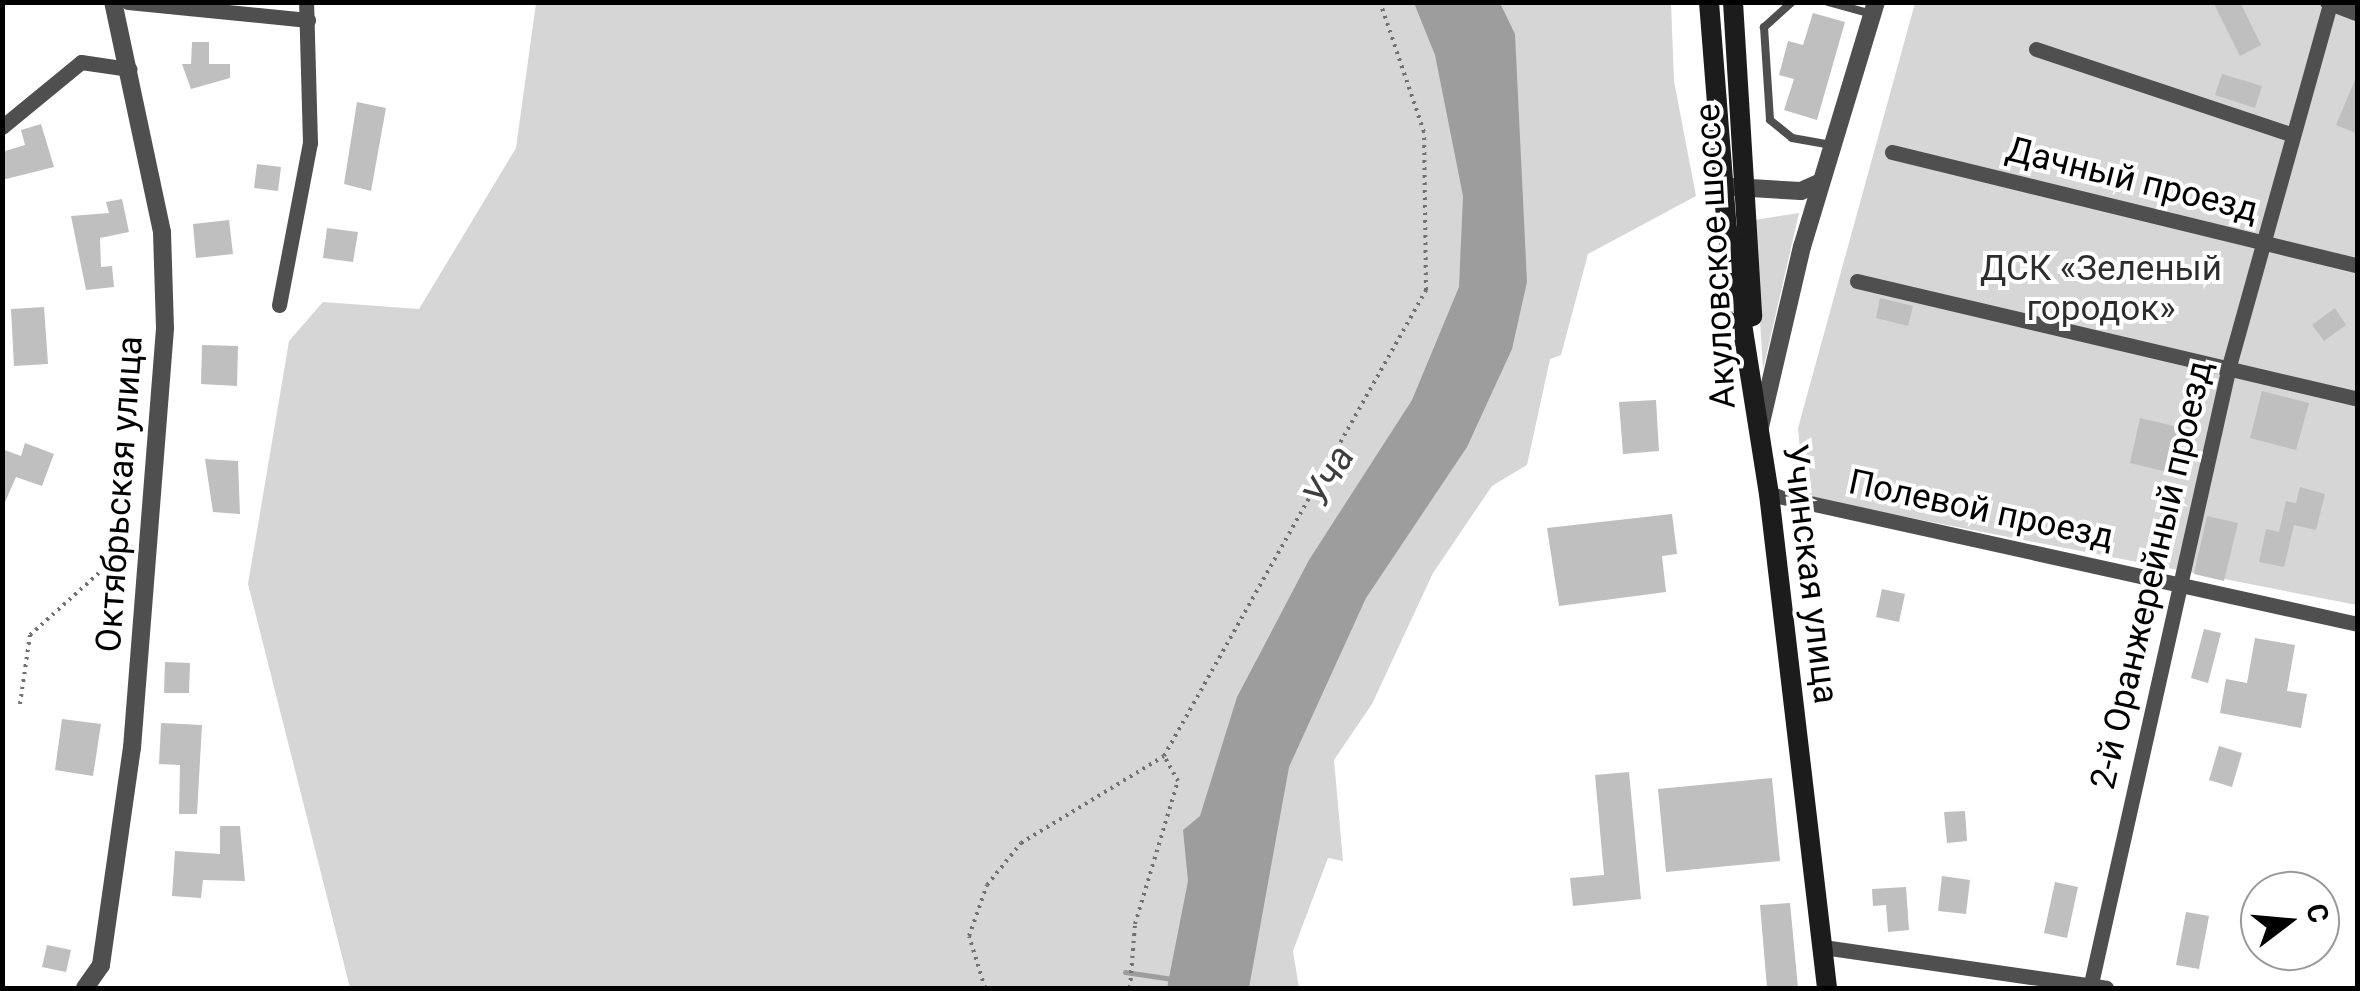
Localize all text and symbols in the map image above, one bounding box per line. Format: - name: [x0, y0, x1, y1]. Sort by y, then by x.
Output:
- street label: Акуловское шоссе: [1687, 102, 1745, 410]
- street label: Дачный проезд: [2002, 128, 2262, 232]
- park label: ДСК «Зеленый городок»: [1980, 248, 2222, 330]
- street label: Октябрьская улица: [88, 334, 152, 654]
- street label: 2-й Оранжерейный проезд: [2082, 357, 2222, 793]
- water label: Уча: [1294, 437, 1364, 515]
- street label: Учинская улица: [1773, 442, 1847, 706]
- street label: Полевой проезд: [1845, 461, 2117, 559]
- north arrow: [2240, 871, 2340, 971]
- text: С: [2299, 900, 2336, 926]

